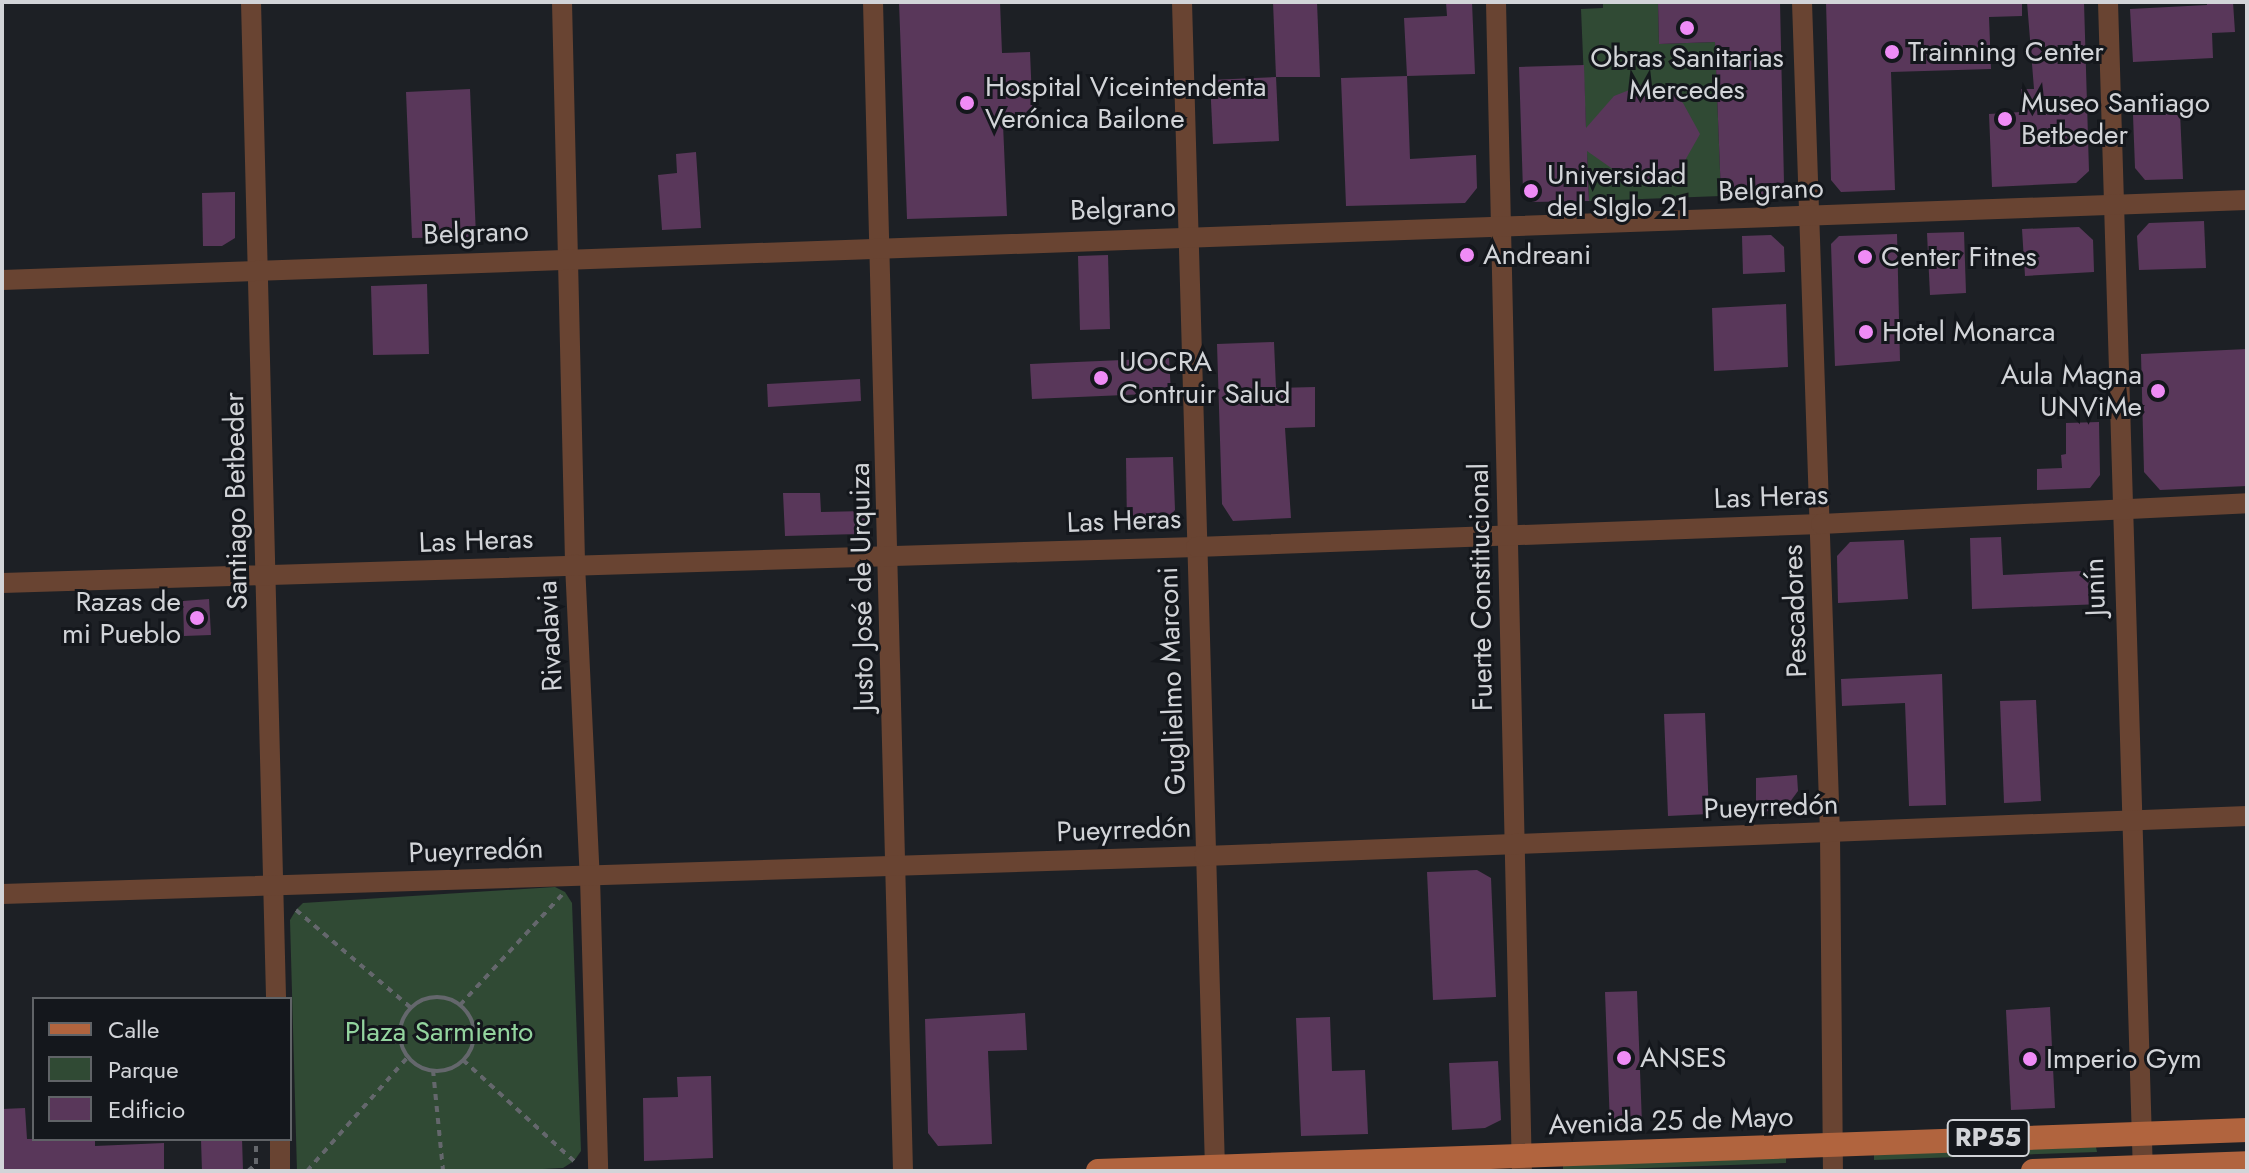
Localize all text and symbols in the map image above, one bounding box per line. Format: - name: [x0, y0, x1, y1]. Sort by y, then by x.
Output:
- marker: Obras Sanitarias Mercedes: [1678, 19, 1696, 37]
- place label: Trainning Center: [1908, 35, 2104, 69]
- place label: Obras Sanitarias Mercedes: [1590, 41, 1784, 107]
- marker: Trainning Center: [1883, 43, 1901, 61]
- place label: Hospital Viceintendenta Verónica Bailone: [985, 70, 1267, 136]
- place label: Museo Santiago Betbeder: [2021, 86, 2210, 152]
- marker: Hospital Viceintendenta Verónica Bailone: [956, 92, 978, 114]
- marker: Museo Santiago Betbeder: [1996, 110, 2014, 128]
- place label: Universidad del SIglo 21: [1547, 158, 1689, 224]
- street label: Belgrano: [1718, 171, 1824, 209]
- marker: Universidad del SIglo 21: [1522, 182, 1540, 200]
- street label: Belgrano: [1070, 190, 1176, 228]
- street label: Belgrano: [423, 214, 529, 252]
- place label: Andreani: [1483, 238, 1591, 272]
- place label: Center Fitnes: [1881, 240, 2037, 274]
- marker: Andreani: [1458, 246, 1476, 264]
- marker: Center Fitnes: [1856, 248, 1874, 266]
- place label: Hotel Monarca: [1882, 315, 2055, 349]
- marker: Hotel Monarca: [1857, 323, 1875, 341]
- place label: UOCRA Contruir Salud: [1119, 345, 1290, 411]
- place label: Aula Magna UNViMe: [2001, 358, 2142, 424]
- marker: UOCRA Contruir Salud: [1090, 367, 1112, 389]
- marker: Aula Magna UNViMe: [2149, 382, 2167, 400]
- street label: Santiago Betbeder: [217, 392, 255, 610]
- street label: Justo José de Urquiza: [843, 462, 881, 712]
- street label: Fuerte Constitucional: [1462, 463, 1500, 711]
- street label: Las Heras: [1713, 478, 1829, 516]
- street label: Las Heras: [1066, 502, 1182, 540]
- street label: Las Heras: [418, 522, 534, 560]
- street label: Pescadores: [1776, 544, 1814, 678]
- street label: Junín: [2077, 557, 2113, 617]
- street label: Guglielmo Marconi: [1151, 566, 1193, 796]
- street label: Rivadavia: [530, 580, 570, 692]
- place label: Razas de mi Pueblo: [62, 585, 181, 651]
- marker: Razas de mi Pueblo: [188, 609, 206, 627]
- street label: Pueyrredón: [1703, 788, 1839, 826]
- street label: Pueyrredón: [1056, 811, 1192, 849]
- street label: Pueyrredón: [408, 832, 544, 870]
- legend: [32, 997, 292, 1141]
- text: Calle: [108, 1012, 159, 1047]
- park label: Plaza Sarmiento: [345, 1015, 533, 1049]
- place label: ANSES: [1640, 1041, 1726, 1075]
- place label: Imperio Gym: [2046, 1042, 2202, 1076]
- marker: ANSES: [1615, 1049, 1633, 1067]
- marker: Imperio Gym: [2021, 1050, 2039, 1068]
- text: Parque: [108, 1052, 179, 1087]
- text: Edificio: [108, 1092, 185, 1127]
- street label: Avenida 25 de Mayo: [1548, 1100, 1794, 1142]
- road number: RP55: [1946, 1116, 2030, 1160]

